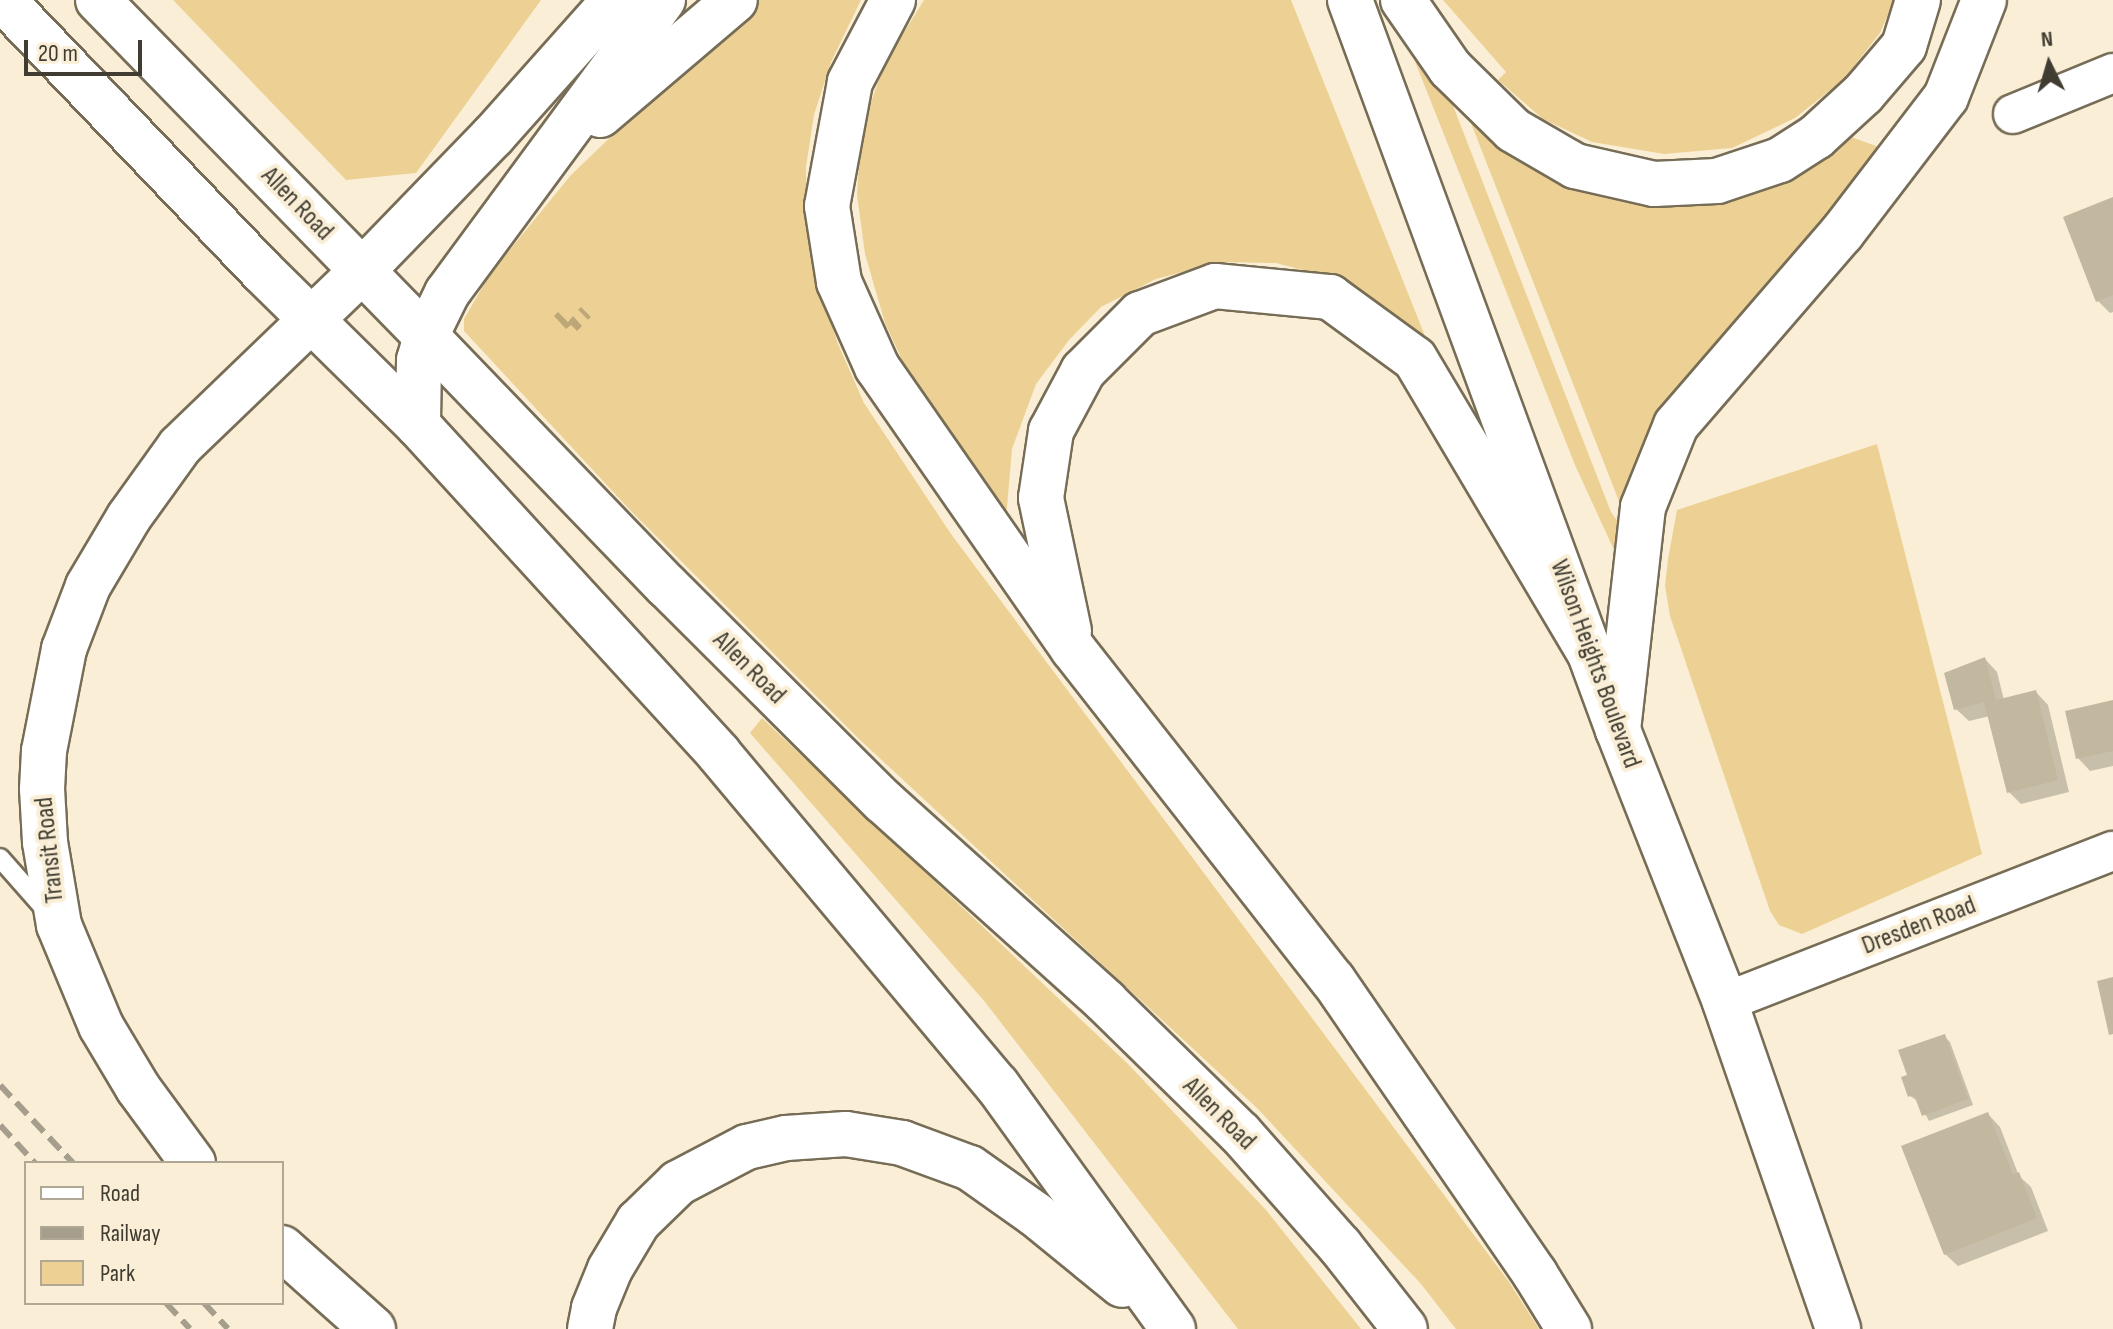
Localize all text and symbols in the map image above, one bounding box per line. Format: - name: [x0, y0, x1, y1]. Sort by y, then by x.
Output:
- scale bar: [28, 24, 146, 74]
- north arrow: [2009, 24, 2089, 104]
- text: N: [2040, 26, 2054, 54]
- text: 20 m: [38, 39, 78, 68]
- street label: Allen Road: [254, 161, 340, 247]
- street label: Wilson Heights Boulevard: [1543, 556, 1647, 772]
- street label: Allen Road: [706, 625, 792, 711]
- street label: Transit Road: [29, 795, 71, 905]
- street label: Dresden Road: [1858, 890, 1980, 962]
- street label: Allen Road: [1176, 1071, 1262, 1157]
- legend: [24, 1161, 284, 1305]
- text: Road: [100, 1179, 140, 1208]
- text: Railway: [100, 1219, 160, 1248]
- text: Park: [100, 1259, 135, 1288]

